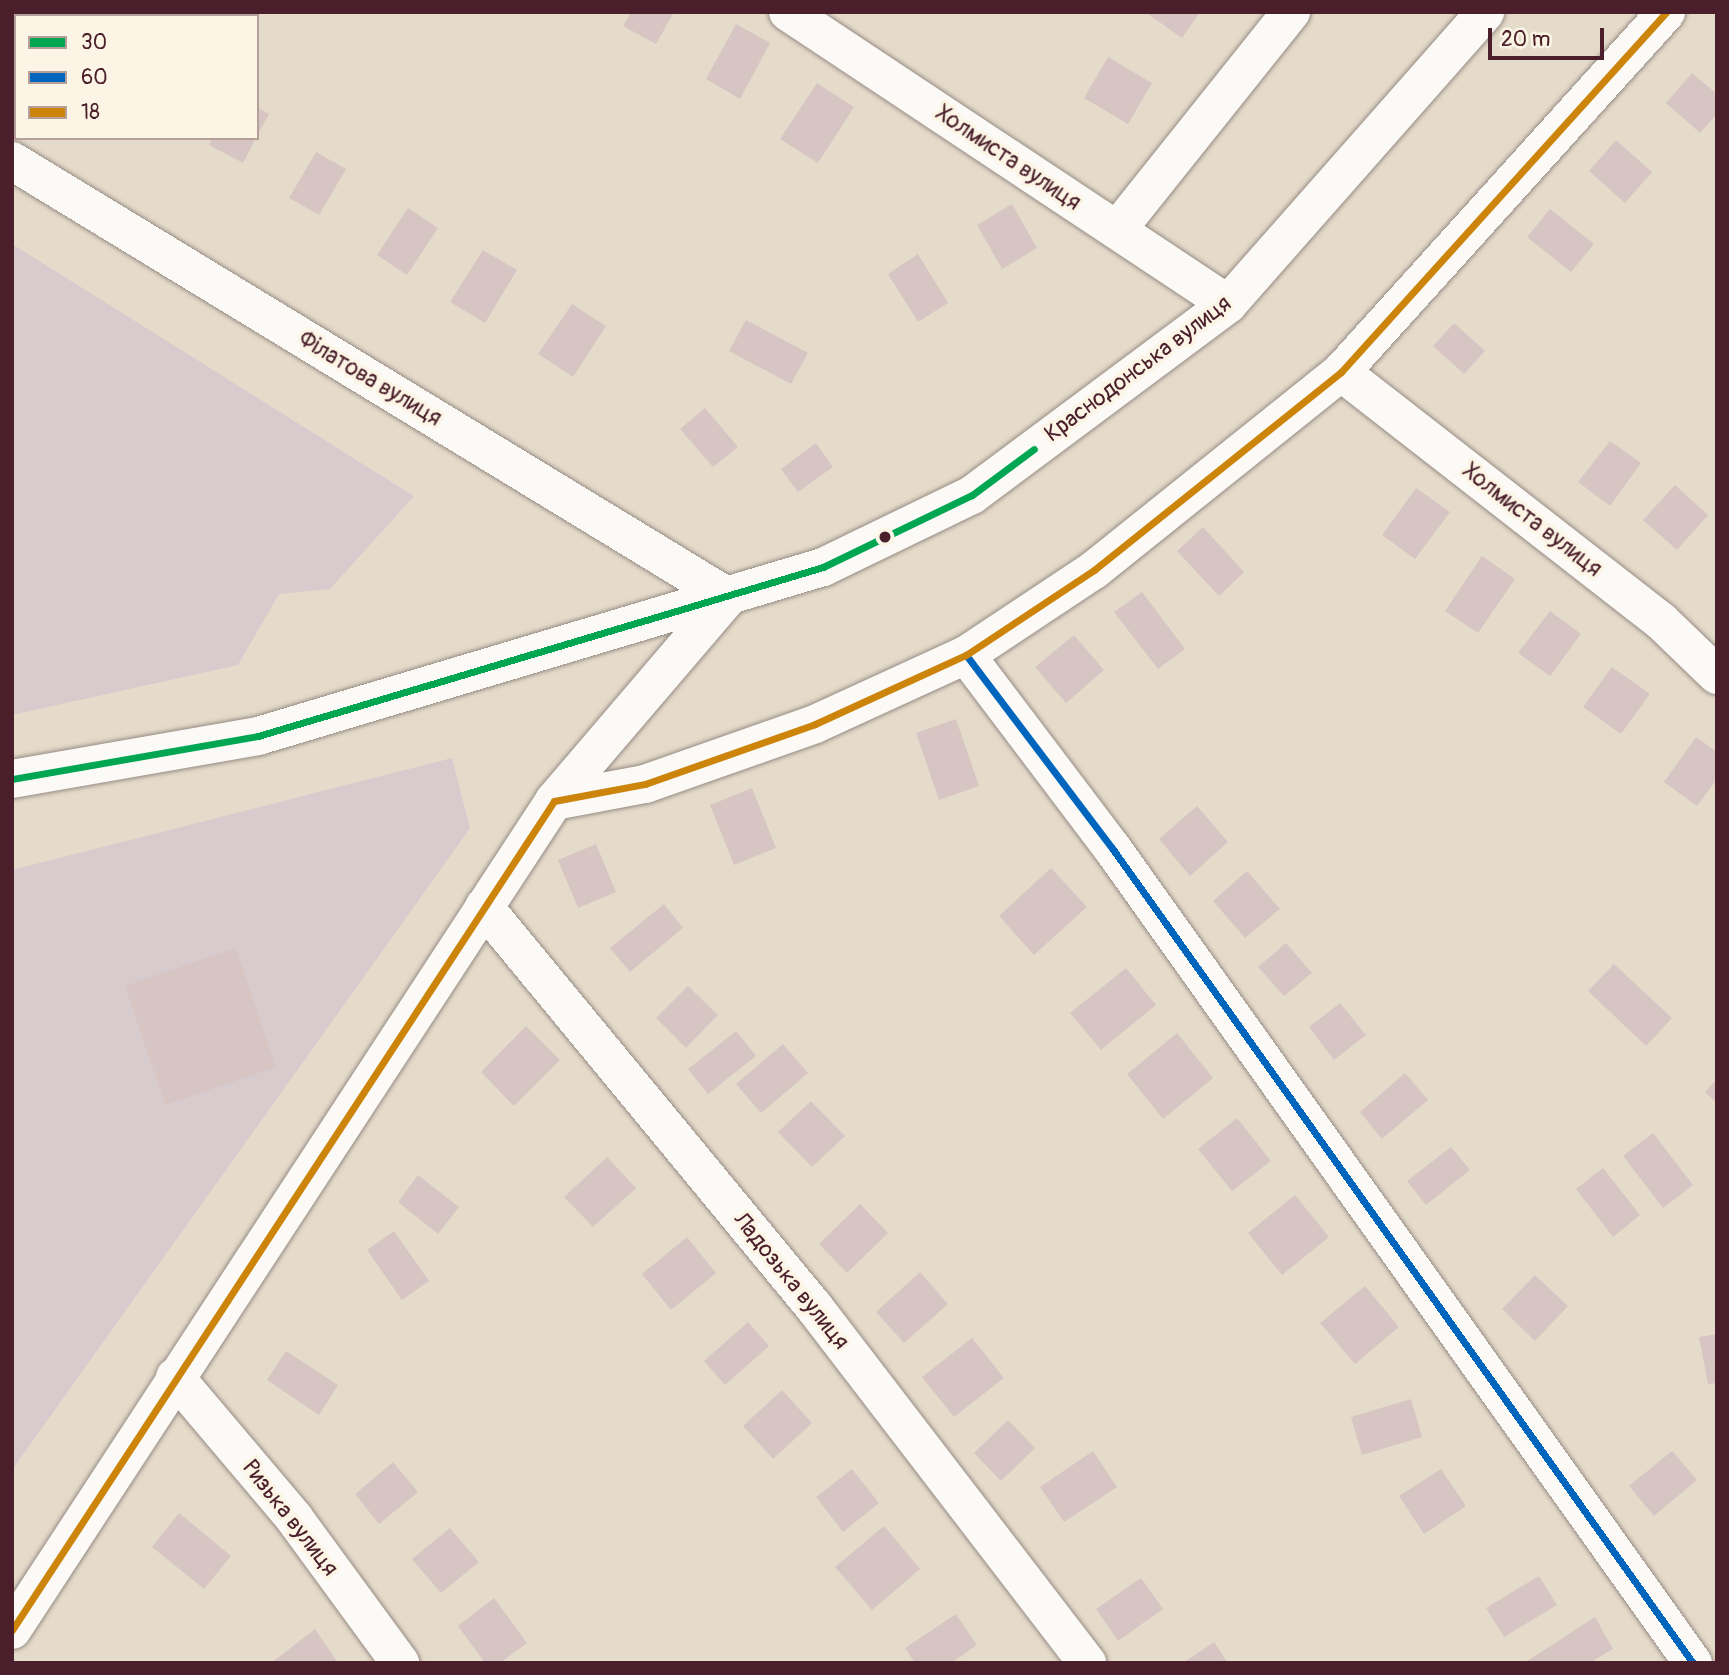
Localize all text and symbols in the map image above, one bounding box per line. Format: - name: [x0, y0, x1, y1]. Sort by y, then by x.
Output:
- legend: [14, 14, 259, 140]
- scale bar: [1491, 14, 1606, 58]
- text: 20 m: [1501, 26, 1550, 53]
- text: 30: [81, 29, 107, 56]
- text: 60: [81, 64, 108, 91]
- text: 18: [81, 99, 100, 126]
- street label: Холмиста вулиця: [930, 99, 1086, 217]
- street label: Краснодонська вулиця: [1039, 290, 1237, 448]
- street label: Філатова вулиця: [294, 325, 446, 433]
- street label: Холмиста вулиця: [1457, 457, 1607, 583]
- unlabelled marker: [878, 530, 892, 544]
- street label: Ладозька вулиця: [727, 1207, 855, 1355]
- street label: Ризька вулиця: [236, 1455, 344, 1581]

